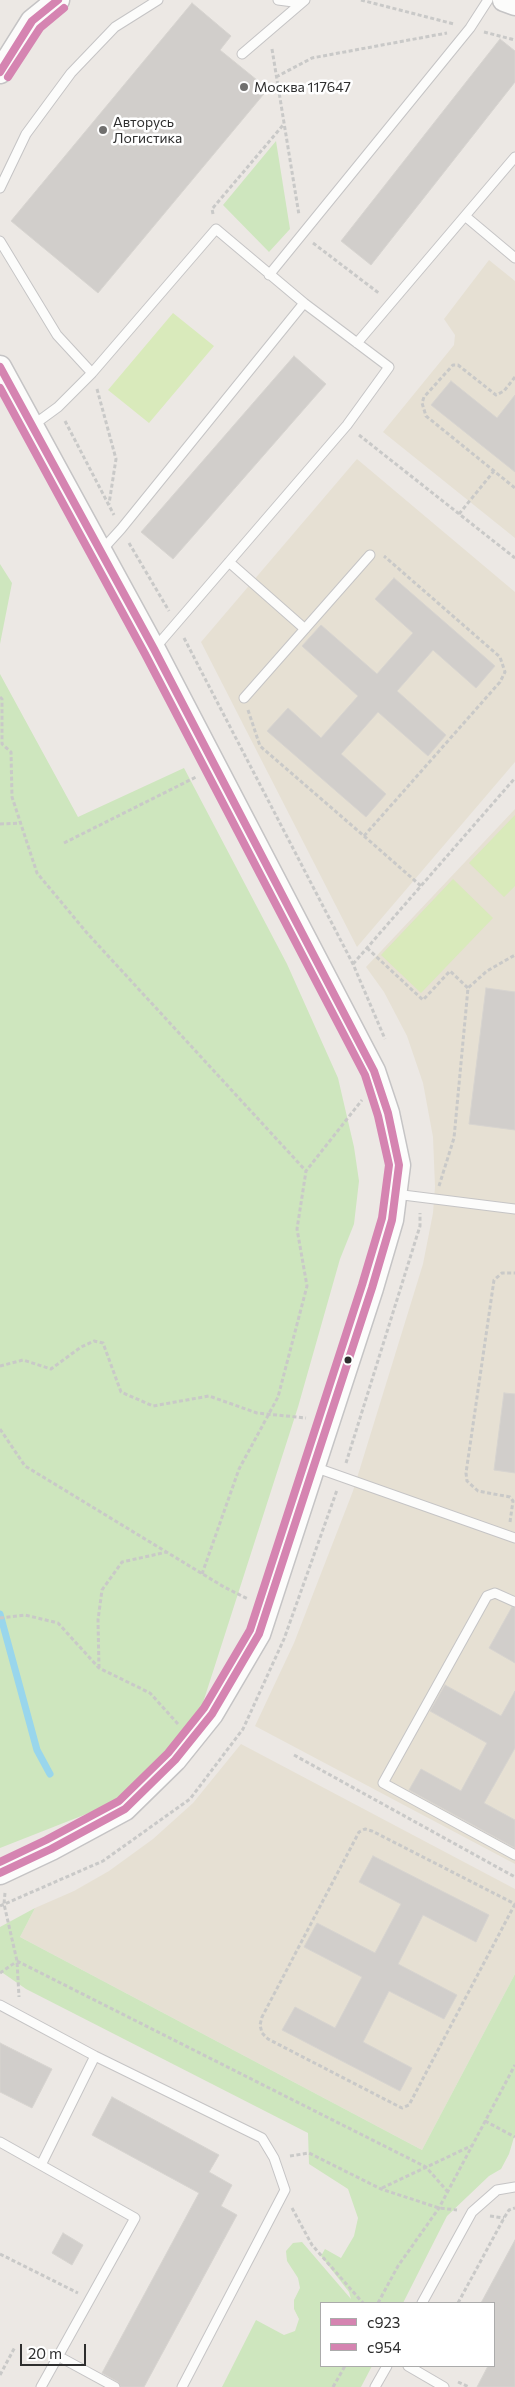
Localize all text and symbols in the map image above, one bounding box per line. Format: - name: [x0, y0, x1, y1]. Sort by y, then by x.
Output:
- place label: Москва 117647: [254, 79, 351, 95]
- marker: Москва 117647: [238, 81, 250, 93]
- place label: Авторусь Логистика: [113, 114, 182, 146]
- marker: Авторусь Логистика: [97, 124, 109, 136]
- unlabelled marker: [343, 1355, 353, 1365]
- legend: [320, 2302, 495, 2367]
- text: с923: [367, 2313, 400, 2331]
- scale bar: [22, 2334, 89, 2366]
- text: с954: [367, 2338, 401, 2356]
- text: 20 m: [28, 2344, 62, 2362]

